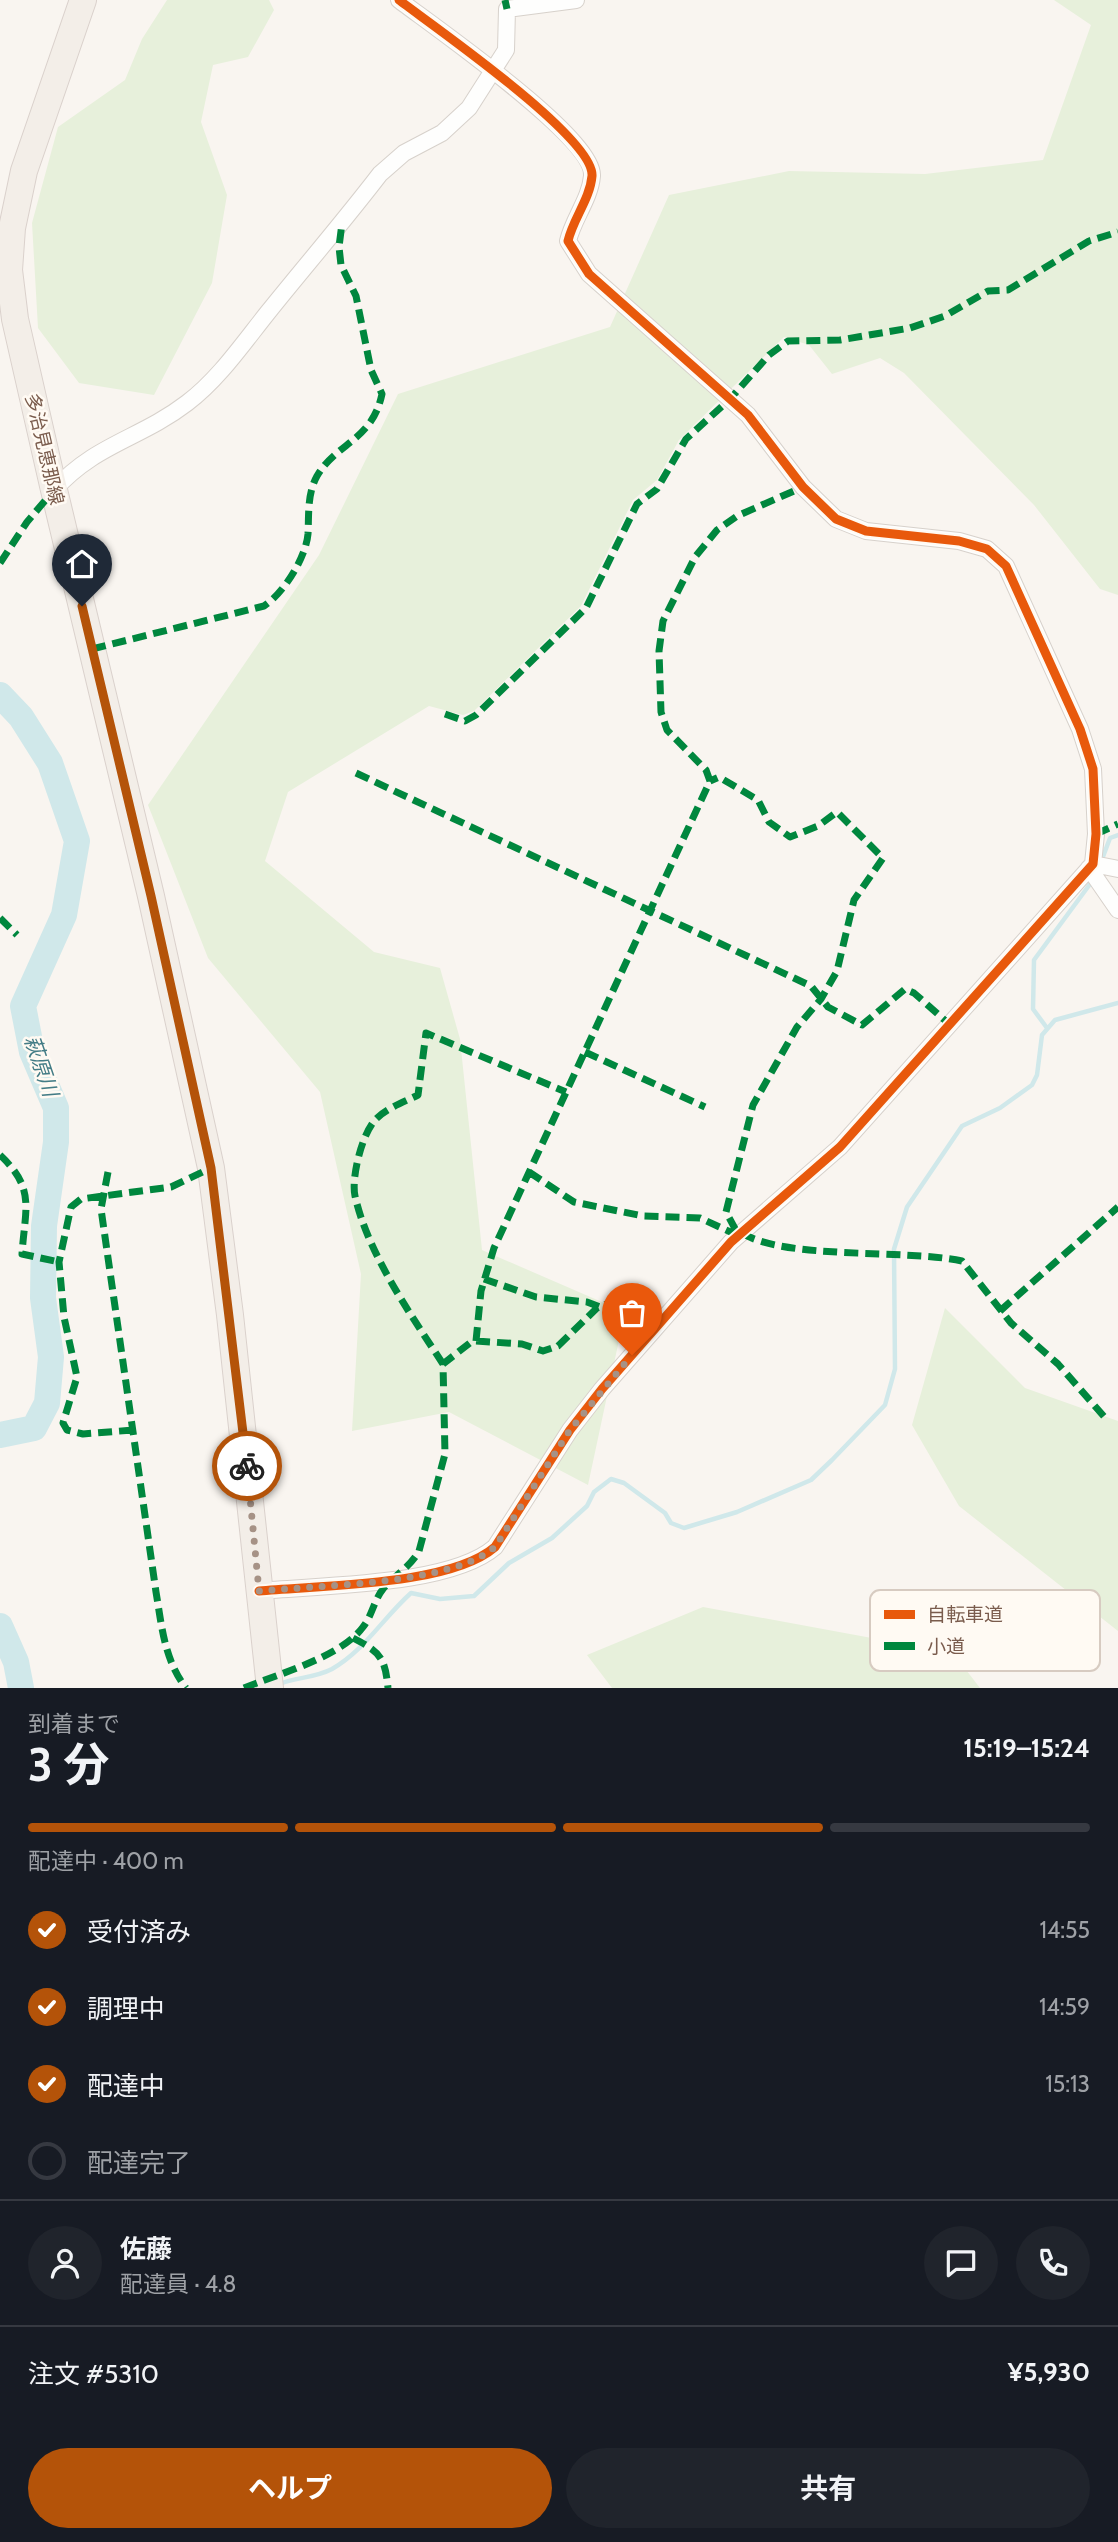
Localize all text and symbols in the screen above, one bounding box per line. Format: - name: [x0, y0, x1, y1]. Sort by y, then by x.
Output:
- street label: 多治見恵那線: [20, 391, 69, 507]
- pin: [52, 534, 112, 606]
- icon: home: [63, 545, 101, 583]
- water label: 萩原川: [19, 1032, 64, 1102]
- pin: [602, 1283, 662, 1355]
- icon: bag: [613, 1294, 651, 1332]
- courier: [212, 1431, 282, 1501]
- icon: bike: [228, 1447, 266, 1485]
- legend: [870, 1590, 1100, 1671]
- text: 自転車道: [927, 1603, 1003, 1626]
- text: 小道: [927, 1635, 965, 1658]
- text: 到着まで: [28, 1710, 120, 1738]
- text: 15:19–15:24: [963, 1732, 1090, 1764]
- text: 3 分: [28, 1737, 109, 1793]
- text: 配達中 · 400 m: [28, 1847, 184, 1875]
- icon: check: [28, 1911, 66, 1949]
- text: 受付済み: [87, 1916, 191, 1948]
- text: 14:55: [1040, 1916, 1090, 1944]
- icon: check: [28, 1988, 66, 2026]
- text: 調理中: [87, 1993, 165, 2025]
- text: 14:59: [1039, 1993, 1090, 2021]
- icon: check: [28, 2065, 66, 2103]
- text: 配達中: [87, 2070, 165, 2102]
- text: 15:13: [1045, 2070, 1090, 2098]
- text: 配達完了: [87, 2147, 191, 2179]
- button: person: [28, 2226, 102, 2300]
- button: chat: [924, 2226, 998, 2300]
- button: phone: [1016, 2226, 1090, 2300]
- text: 佐藤: [120, 2233, 172, 2265]
- text: 配達員 · 4.8: [120, 2270, 237, 2298]
- text: ¥5,930: [1008, 2356, 1090, 2388]
- text: 注文 #5310: [28, 2358, 159, 2390]
- button: ヘルプ: [28, 2448, 552, 2528]
- button: 共有: [566, 2448, 1090, 2528]

